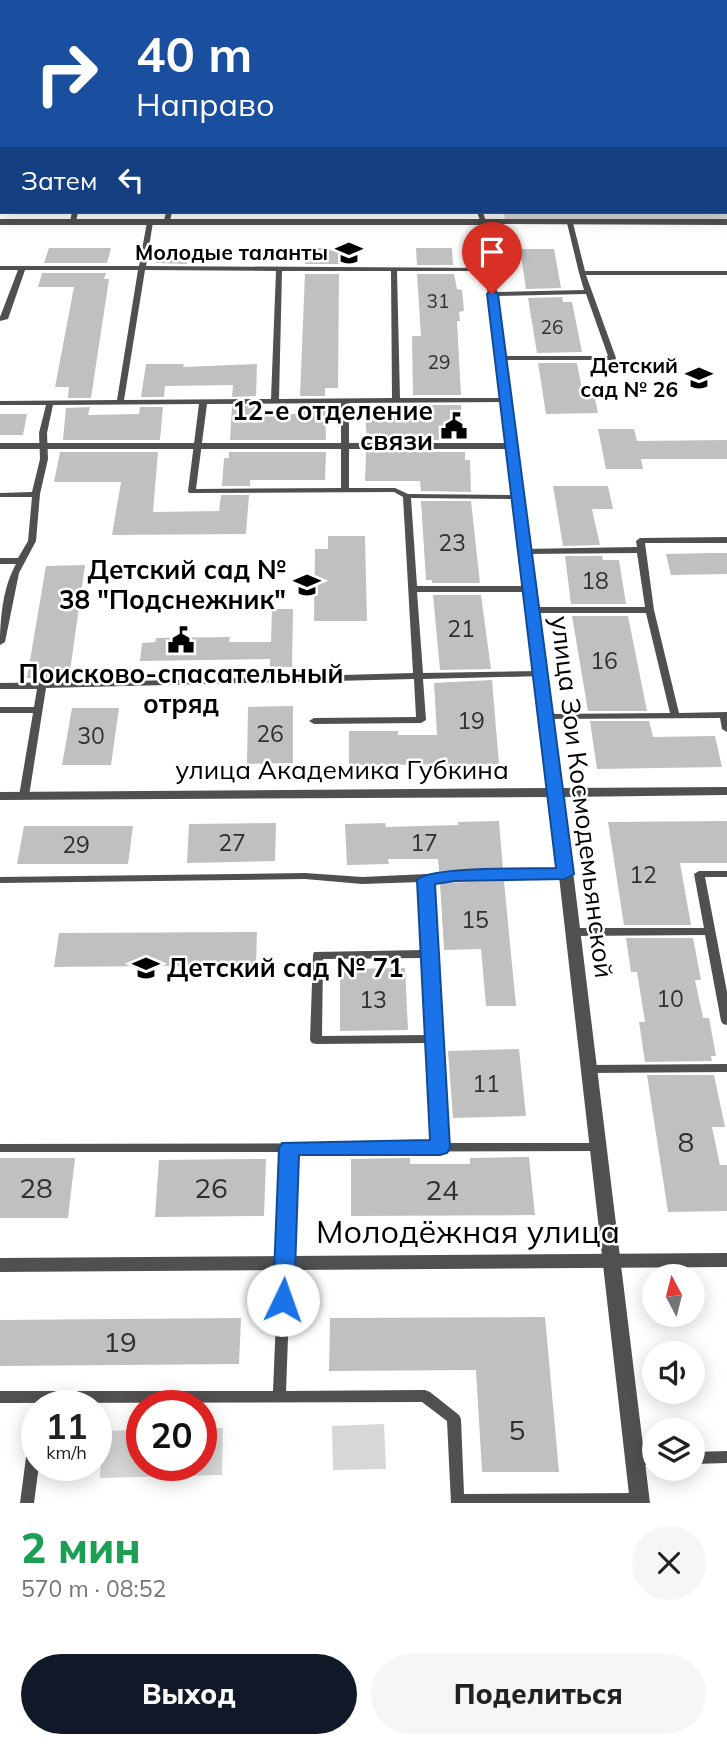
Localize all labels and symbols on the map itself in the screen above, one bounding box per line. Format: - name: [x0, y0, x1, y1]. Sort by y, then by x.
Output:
- pin: [462, 222, 522, 294]
- school or university icon: Молодые таланты: [334, 238, 364, 268]
- place label: Молодые таланты: [135, 239, 328, 265]
- house number: 31: [427, 289, 449, 313]
- house number: 26: [541, 315, 563, 339]
- house number: 29: [428, 350, 450, 374]
- place label: Детский сад № 26: [580, 352, 678, 402]
- school or university icon: Детский сад № 26: [684, 363, 714, 393]
- place label: 12-е отделение связи: [232, 394, 433, 457]
- public building icon: 12-е отделение связи: [439, 411, 469, 441]
- house number: 23: [438, 528, 466, 557]
- place label: Детский сад № 38 "Подснежник": [59, 553, 286, 616]
- house number: 18: [581, 566, 609, 595]
- school or university icon: Детский сад № 38 "Подснежник": [292, 570, 322, 600]
- house number: 21: [447, 614, 475, 643]
- street label: улица Зои Космодемьянской: [544, 614, 621, 980]
- public building icon: Поисково-спасательный отряд: [166, 625, 196, 655]
- house number: 16: [590, 646, 618, 675]
- place label: Поисково-спасательный отряд: [19, 657, 343, 720]
- house number: 19: [457, 706, 485, 735]
- house number: 26: [256, 719, 284, 748]
- house number: 30: [77, 721, 105, 750]
- street label: улица Академика Губкина: [175, 753, 509, 786]
- house number: 27: [218, 828, 246, 857]
- house number: 17: [410, 828, 438, 857]
- house number: 29: [62, 830, 90, 859]
- house number: 12: [629, 860, 657, 889]
- house number: 15: [461, 905, 489, 934]
- place label: Детский сад № 71: [167, 951, 404, 984]
- school or university icon: Детский сад № 71: [131, 953, 161, 983]
- house number: 10: [656, 984, 684, 1013]
- house number: 13: [359, 985, 387, 1014]
- house number: 11: [472, 1069, 500, 1098]
- house number: 8: [678, 1124, 694, 1159]
- house number: 28: [19, 1170, 53, 1205]
- house number: 26: [194, 1170, 228, 1205]
- house number: 24: [425, 1172, 459, 1207]
- street label: Молодёжная улица: [316, 1211, 620, 1251]
- position arrow: [246, 1263, 320, 1337]
- north arrow: [642, 1264, 705, 1326]
- house number: 19: [103, 1324, 137, 1359]
- speed limit sign: 20: [126, 1390, 217, 1481]
- house number: 5: [509, 1412, 525, 1447]

